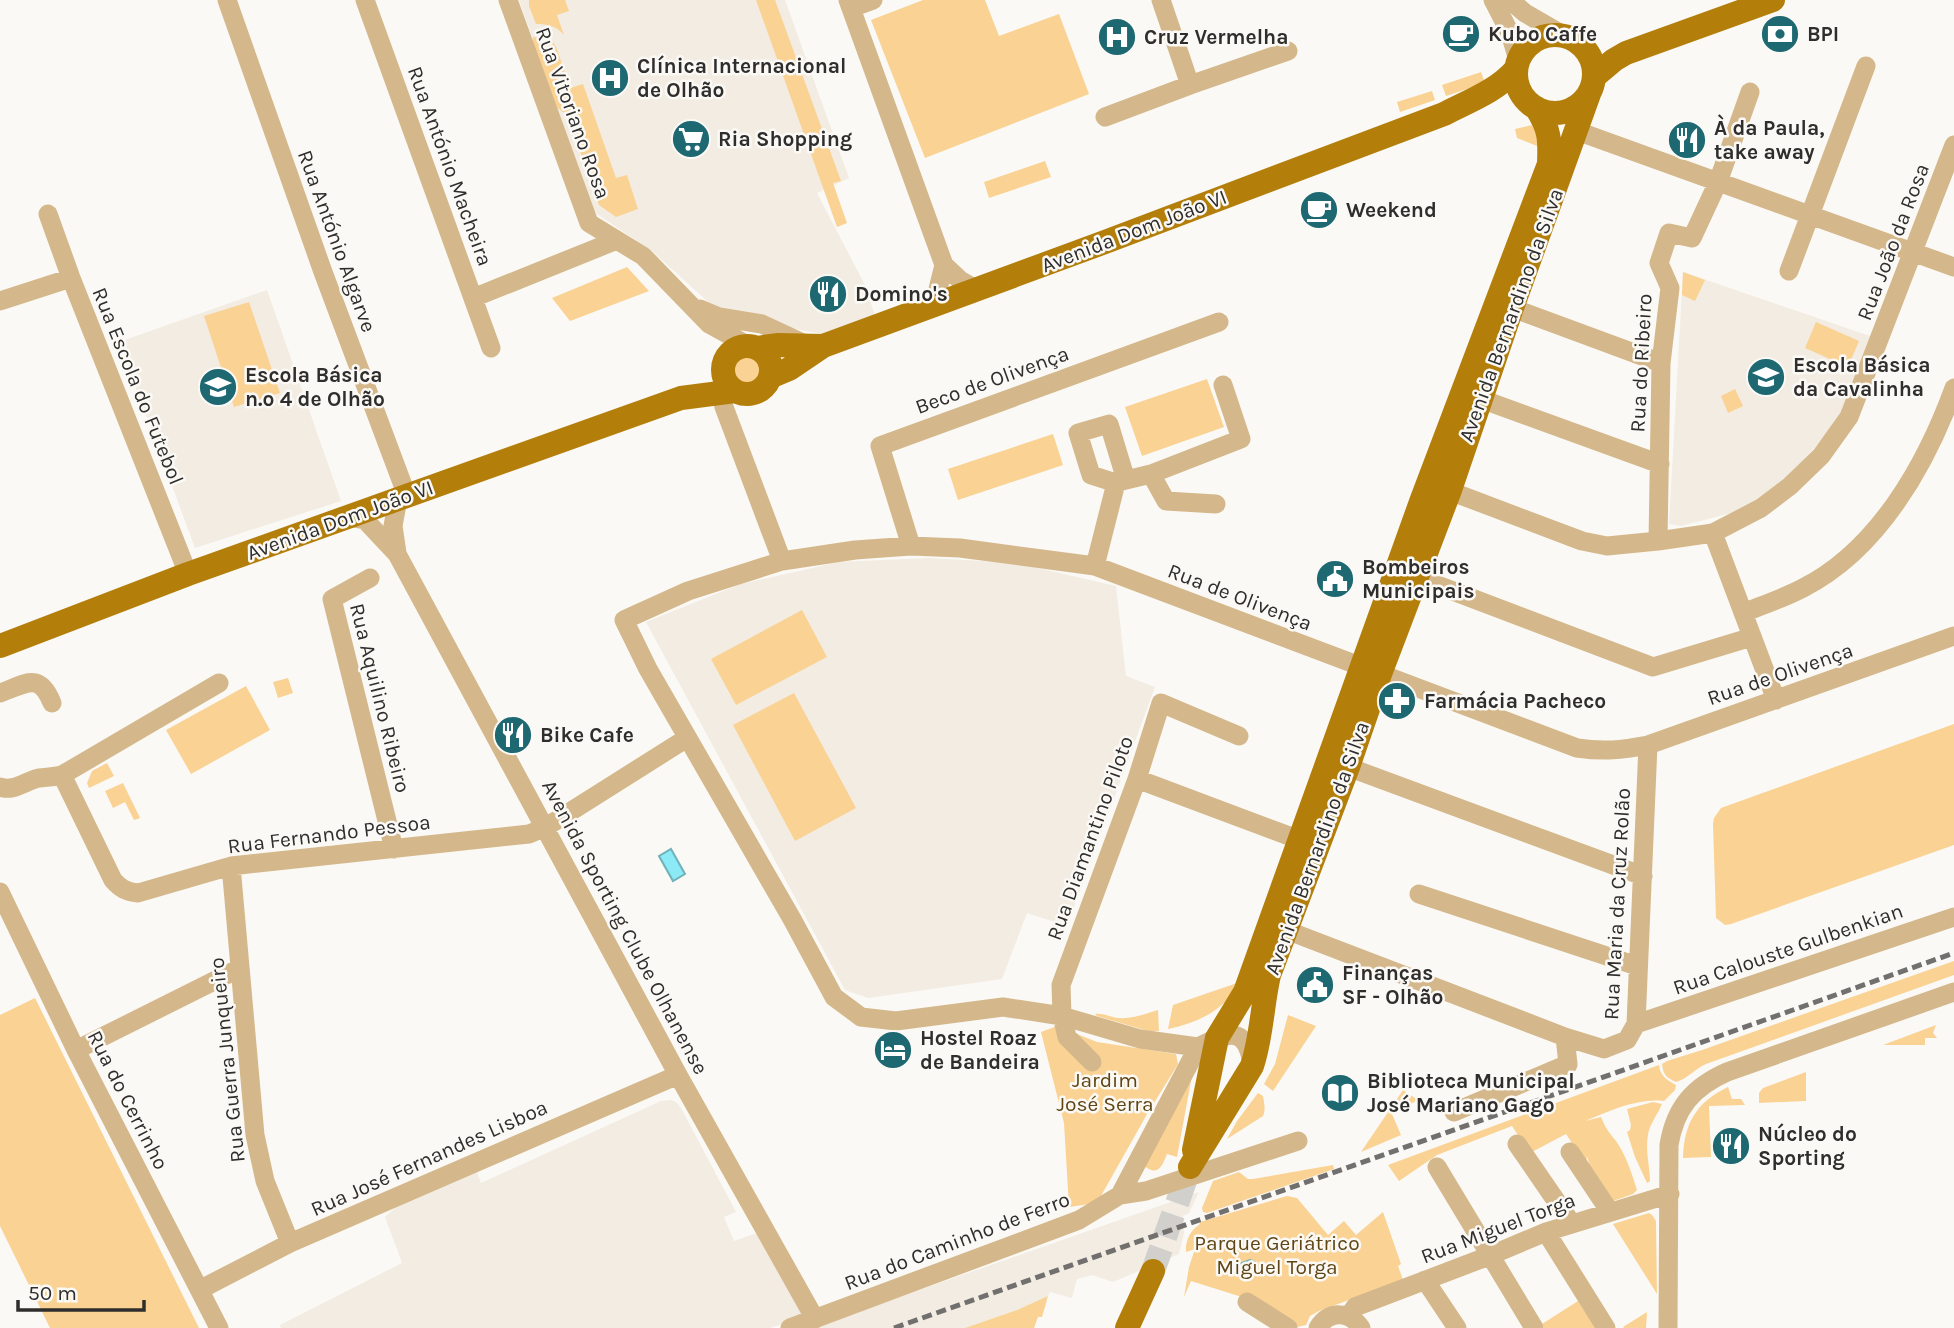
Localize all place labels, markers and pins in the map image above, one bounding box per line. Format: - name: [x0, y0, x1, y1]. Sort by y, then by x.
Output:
- cafe icon: Kubo Caffe: [1440, 13, 1482, 55]
- bank icon: BPI: [1759, 13, 1801, 55]
- hospital icon: Cruz Vermelha: [1096, 16, 1138, 58]
- place label: Kubo Caffe: [1488, 22, 1597, 46]
- place label: BPI: [1807, 22, 1839, 46]
- place label: Cruz Vermelha: [1144, 25, 1288, 49]
- place label: Clínica Internacional de Olhão: [637, 54, 846, 102]
- hospital icon: Clínica Internacional de Olhão: [589, 57, 631, 99]
- place label: À da Paula, take away: [1714, 114, 1825, 164]
- supermarket icon: Ria Shopping: [670, 118, 712, 160]
- restaurant icon: À da Paula, take away: [1666, 119, 1708, 161]
- place label: Ria Shopping: [718, 127, 852, 151]
- cafe icon: Weekend: [1298, 189, 1340, 231]
- place label: Weekend: [1346, 198, 1437, 222]
- restaurant icon: Domino's: [807, 273, 849, 315]
- place label: Domino's: [855, 282, 948, 306]
- place label: Escola Básica da Cavalinha: [1793, 353, 1931, 401]
- school or university icon: Escola Básica da Cavalinha: [1745, 356, 1787, 398]
- place label: Escola Básica n.º 4 de Olhão: [245, 363, 385, 411]
- school or university icon: Escola Básica n.º 4 de Olhão: [197, 366, 239, 408]
- place label: Bombeiros Municipais: [1362, 555, 1475, 603]
- public building icon: Bombeiros Municipais: [1314, 558, 1356, 600]
- pharmacy icon: Farmácia Pacheco: [1376, 680, 1418, 722]
- place label: Farmácia Pacheco: [1424, 689, 1606, 713]
- restaurant icon: Bike Cafe: [492, 714, 534, 756]
- place label: Bike Cafe: [540, 723, 634, 747]
- place label: Finanças SF - Olhão: [1342, 961, 1443, 1009]
- public building icon: Finanças SF - Olhão: [1294, 964, 1336, 1006]
- place label: Hostel Roaz de Bandeira: [920, 1026, 1040, 1074]
- hotel icon: Hostel Roaz de Bandeira: [872, 1029, 914, 1071]
- place label: Biblioteca Municipal José Mariano Gago: [1367, 1069, 1575, 1117]
- library icon: Biblioteca Municipal José Mariano Gago: [1319, 1072, 1361, 1114]
- place label: Núcleo do Sporting: [1758, 1122, 1857, 1170]
- restaurant icon: Núcleo do Sporting: [1710, 1125, 1752, 1167]

